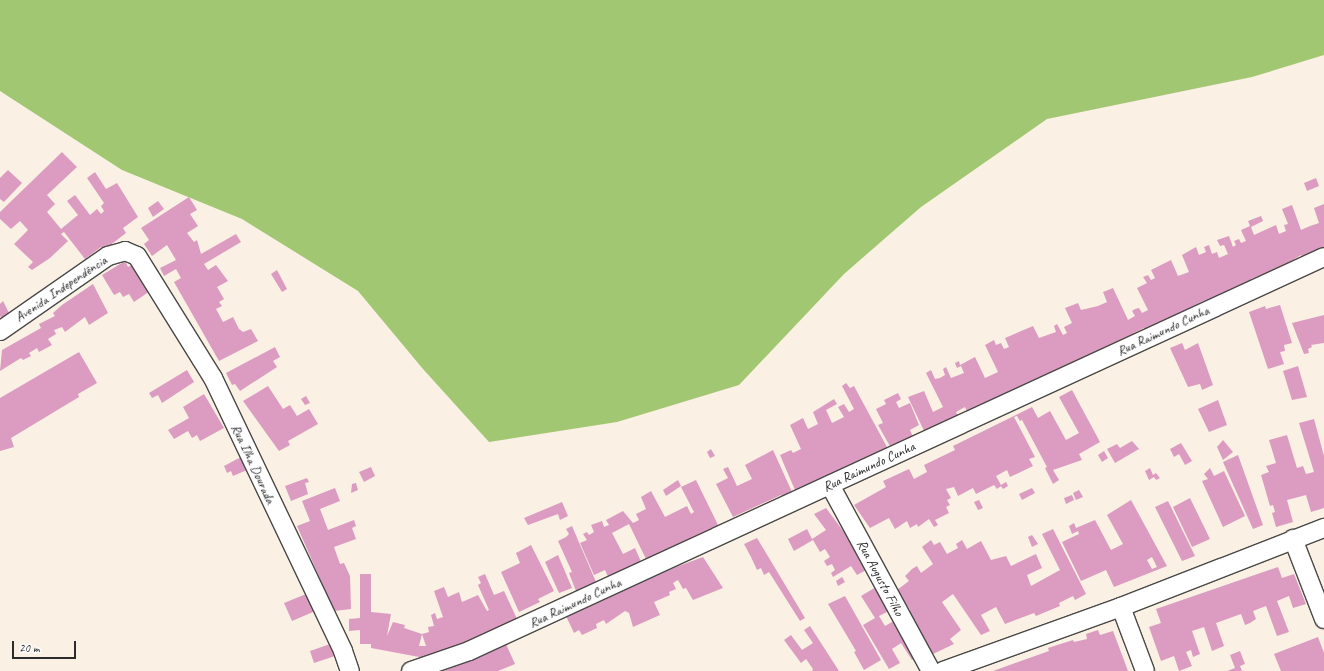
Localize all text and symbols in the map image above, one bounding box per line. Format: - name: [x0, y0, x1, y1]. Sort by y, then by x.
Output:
- street label: Avenida Independência: [12, 252, 110, 326]
- street label: Rua Raimundo Cunha: [1114, 302, 1212, 360]
- street label: Rua Ilha Dourada: [227, 421, 279, 507]
- street label: Rua Raimundo Cunha: [820, 438, 918, 496]
- street label: Rua Augusto Filho: [853, 537, 907, 619]
- street label: Rua Raimundo Cunha: [526, 574, 624, 632]
- scale bar: [14, 633, 78, 659]
- text: 20 m: [19, 640, 39, 656]

